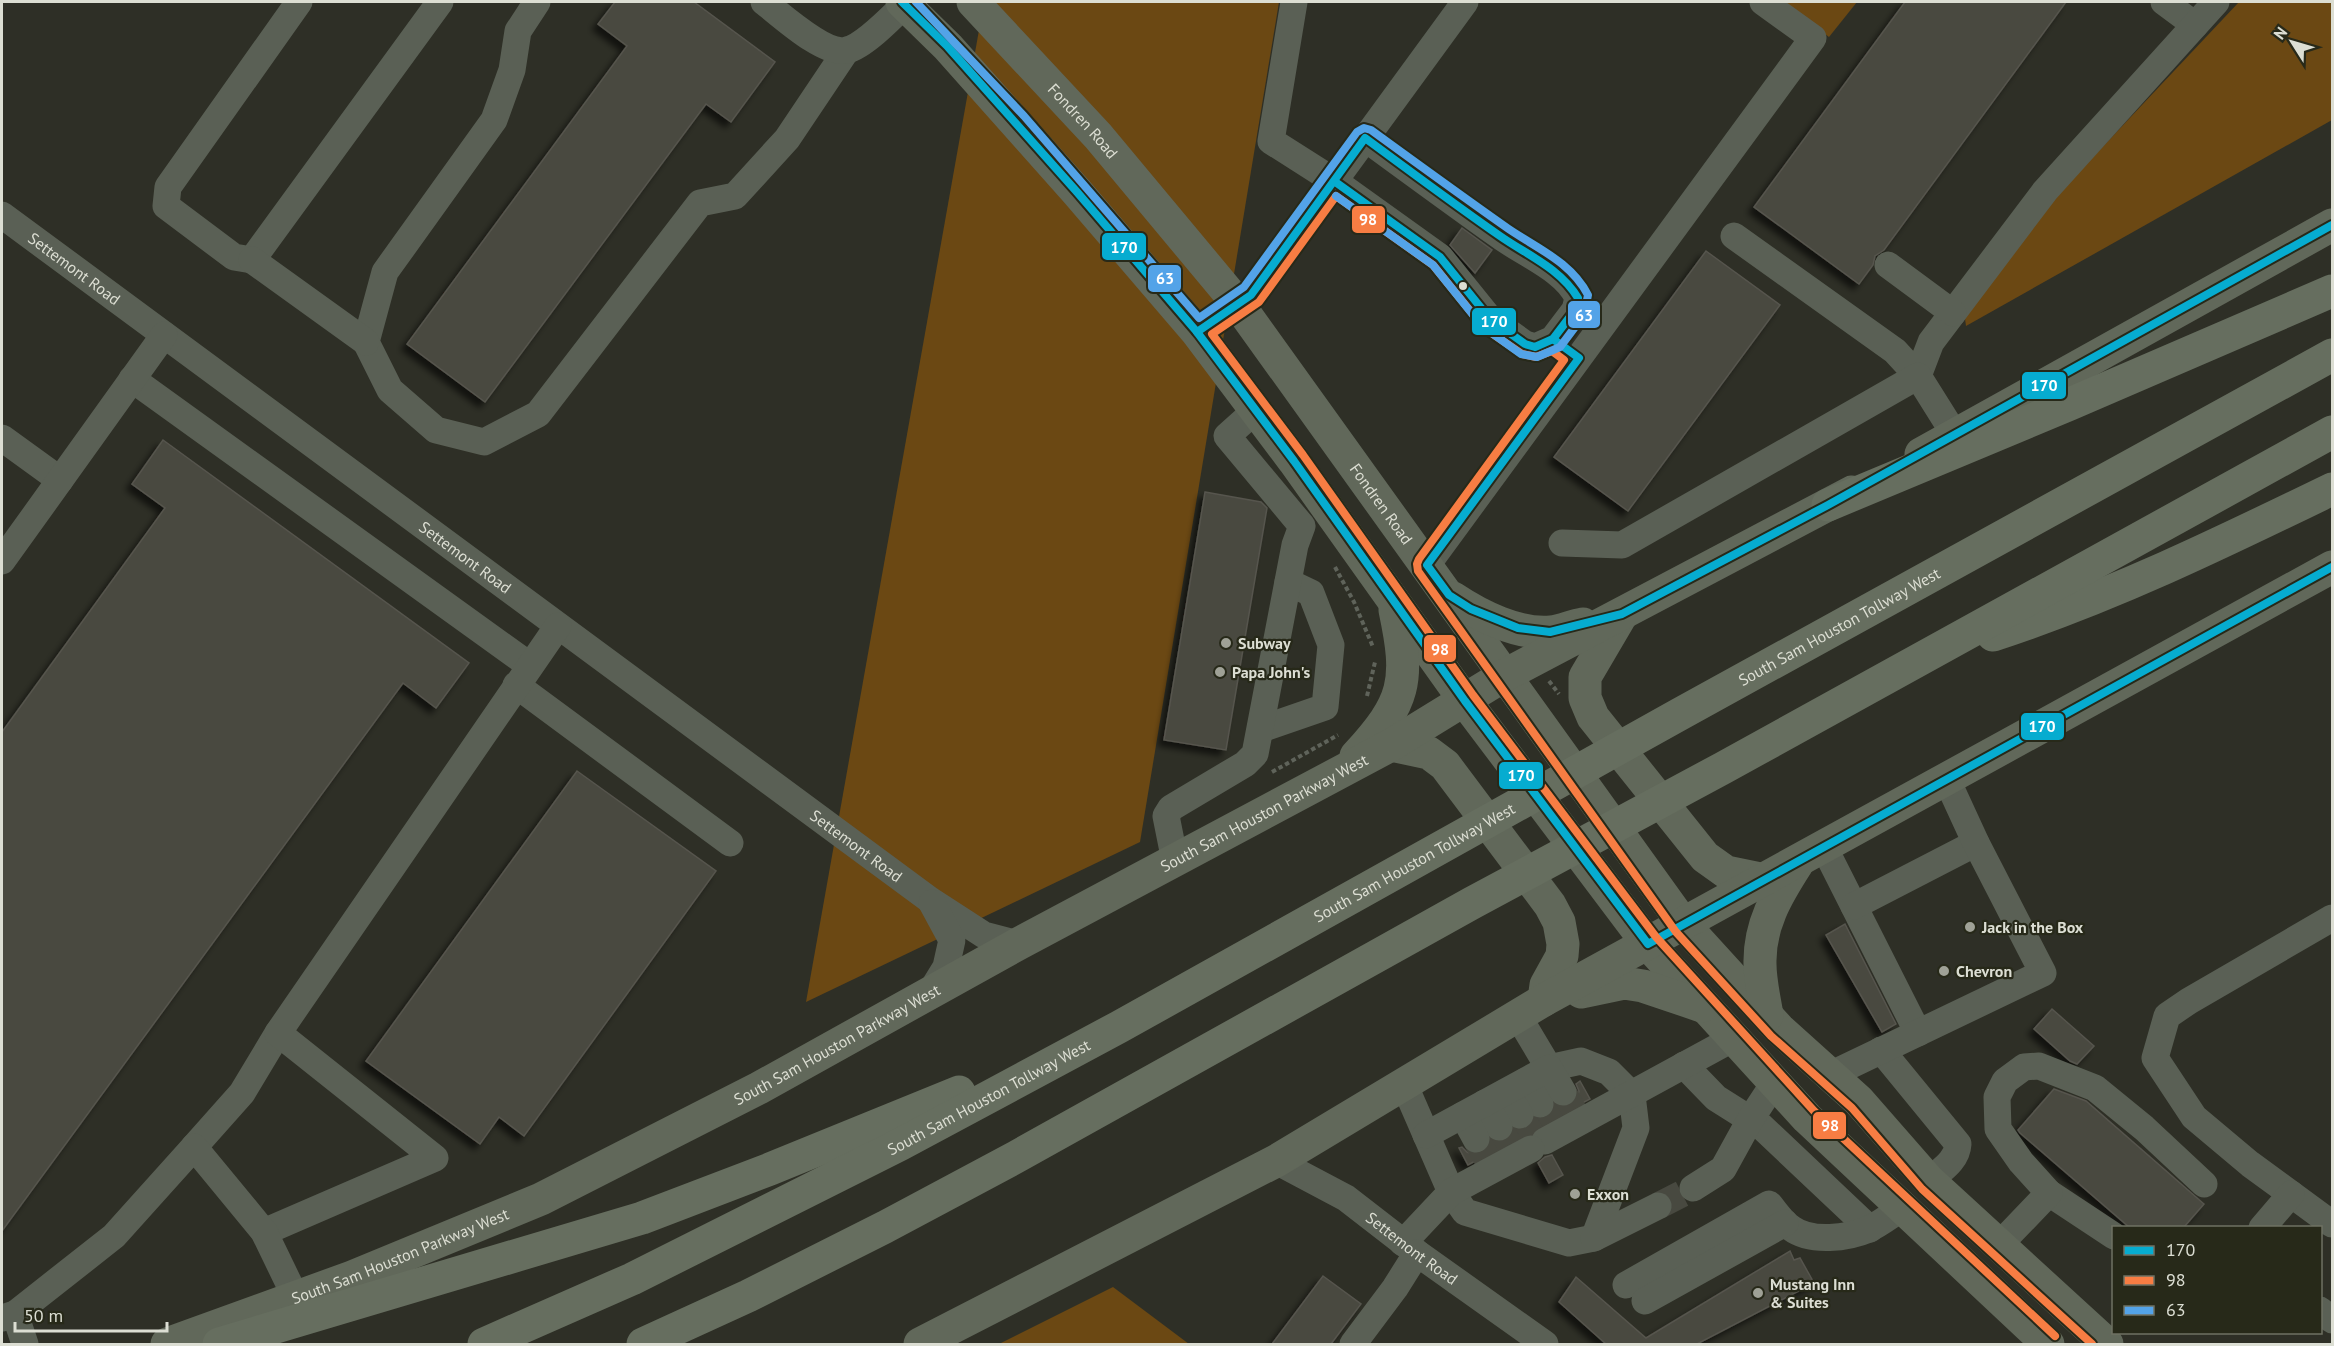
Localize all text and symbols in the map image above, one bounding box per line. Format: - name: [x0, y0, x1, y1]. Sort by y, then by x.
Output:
- north arrow: [2262, 12, 2322, 72]
- text: N: [2269, 23, 2291, 43]
- street label: Fondren Road: [1044, 79, 1122, 162]
- line badge: 98: [1351, 205, 1386, 234]
- text: 98: [1359, 209, 1377, 229]
- street label: Settemont Road: [24, 228, 124, 309]
- line badge: 170: [1101, 232, 1147, 261]
- text: 170: [1110, 237, 1138, 257]
- line badge: 63: [1147, 264, 1182, 293]
- text: 63: [1156, 268, 1174, 288]
- unlabelled marker: [1457, 280, 1469, 292]
- line badge: 63: [1567, 300, 1601, 329]
- text: 63: [1575, 305, 1593, 325]
- line badge: 170: [1471, 307, 1517, 336]
- text: 170: [1480, 311, 1508, 331]
- line badge: 170: [2021, 371, 2067, 400]
- text: 170: [2030, 375, 2058, 395]
- street label: Fondren Road: [1346, 460, 1417, 548]
- street label: Settemont Road: [415, 517, 515, 598]
- street label: South Sam Houston Tollway West: [1735, 563, 1944, 690]
- place label: Subway: [1238, 633, 1291, 653]
- line badge: 98: [1423, 634, 1457, 663]
- marker: Subway: [1219, 636, 1233, 650]
- text: 98: [1431, 639, 1449, 659]
- place label: Papa John's: [1232, 662, 1311, 682]
- marker: Papa John's: [1213, 665, 1227, 679]
- line badge: 170: [2020, 712, 2065, 741]
- text: 170: [2028, 716, 2056, 736]
- street label: South Sam Houston Parkway West: [1157, 749, 1372, 876]
- line badge: 170: [1498, 761, 1544, 790]
- text: 170: [1507, 765, 1535, 785]
- street label: South Sam Houston Tollway West: [1310, 798, 1519, 926]
- street label: Settemont Road: [806, 805, 906, 886]
- place label: Jack in the Box: [1981, 917, 2084, 937]
- marker: Jack in the Box: [1963, 920, 1977, 934]
- place label: Chevron: [1956, 961, 2012, 981]
- marker: Chevron: [1937, 964, 1951, 978]
- street label: South Sam Houston Parkway West: [730, 979, 944, 1109]
- street label: South Sam Houston Tollway West: [884, 1034, 1094, 1159]
- line badge: 98: [1812, 1111, 1847, 1140]
- text: 98: [1821, 1115, 1839, 1135]
- place label: Exxon: [1587, 1184, 1629, 1204]
- marker: Exxon: [1568, 1187, 1582, 1201]
- street label: South Sam Houston Parkway West: [288, 1203, 512, 1308]
- street label: Settemont Road: [1362, 1207, 1462, 1289]
- legend: [2112, 1226, 2322, 1334]
- text: 170: [2166, 1238, 2196, 1261]
- text: 98: [2166, 1268, 2186, 1291]
- place label: Mustang Inn & Suites: [1770, 1274, 1855, 1312]
- marker: Mustang Inn & Suites: [1751, 1286, 1765, 1300]
- scale bar: [15, 1295, 166, 1333]
- text: 63: [2166, 1298, 2186, 1321]
- text: 50 m: [24, 1304, 63, 1327]

